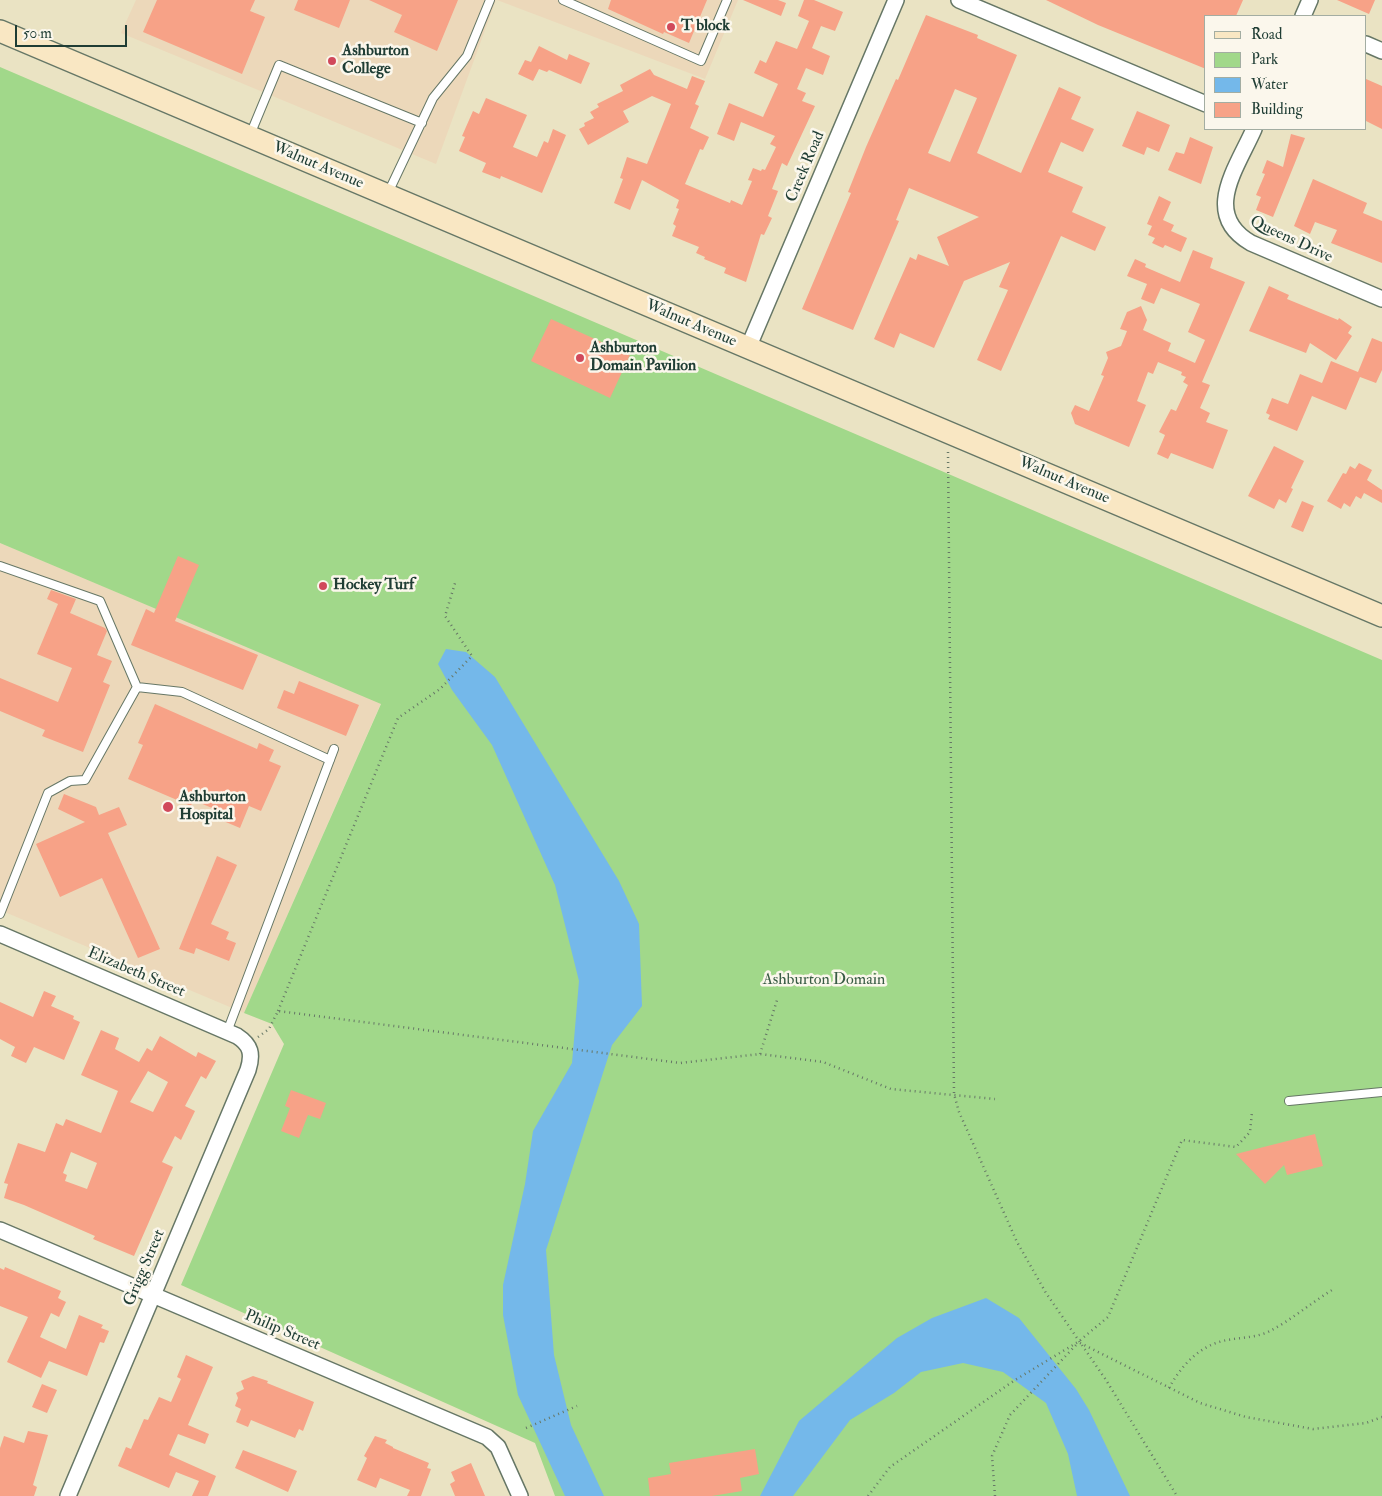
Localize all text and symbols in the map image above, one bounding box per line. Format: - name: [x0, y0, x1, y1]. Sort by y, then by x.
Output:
- scale bar: [18, 15, 130, 47]
- legend: [1204, 15, 1367, 130]
- place label: T block: [681, 17, 730, 37]
- marker: T block: [665, 21, 677, 33]
- text: 50 m: [23, 24, 52, 43]
- text: Road: [1251, 25, 1282, 44]
- place label: Ashburton College: [342, 42, 409, 80]
- text: Park: [1251, 50, 1278, 69]
- marker: Ashburton College: [326, 55, 338, 67]
- text: Water: [1251, 75, 1288, 94]
- text: Building: [1251, 100, 1303, 119]
- street label: Creek Road: [782, 129, 830, 205]
- street label: Walnut Avenue: [270, 138, 366, 194]
- street label: Queens Drive: [1247, 213, 1335, 267]
- street label: Walnut Avenue: [643, 296, 739, 352]
- place label: Ashburton Domain Pavilion: [590, 339, 696, 377]
- marker: Ashburton Domain Pavilion: [574, 352, 586, 364]
- street label: Walnut Avenue: [1016, 453, 1112, 509]
- place label: Hockey Turf: [333, 576, 414, 596]
- marker: Hockey Turf: [317, 580, 329, 592]
- place label: Ashburton Hospital: [179, 788, 246, 826]
- marker: Ashburton Hospital: [161, 800, 175, 814]
- street label: Elizabeth Street: [84, 944, 188, 1002]
- park label: Ashburton Domain: [763, 971, 885, 991]
- street label: Grigg Street: [120, 1227, 170, 1309]
- street label: Philip Street: [241, 1306, 323, 1356]

